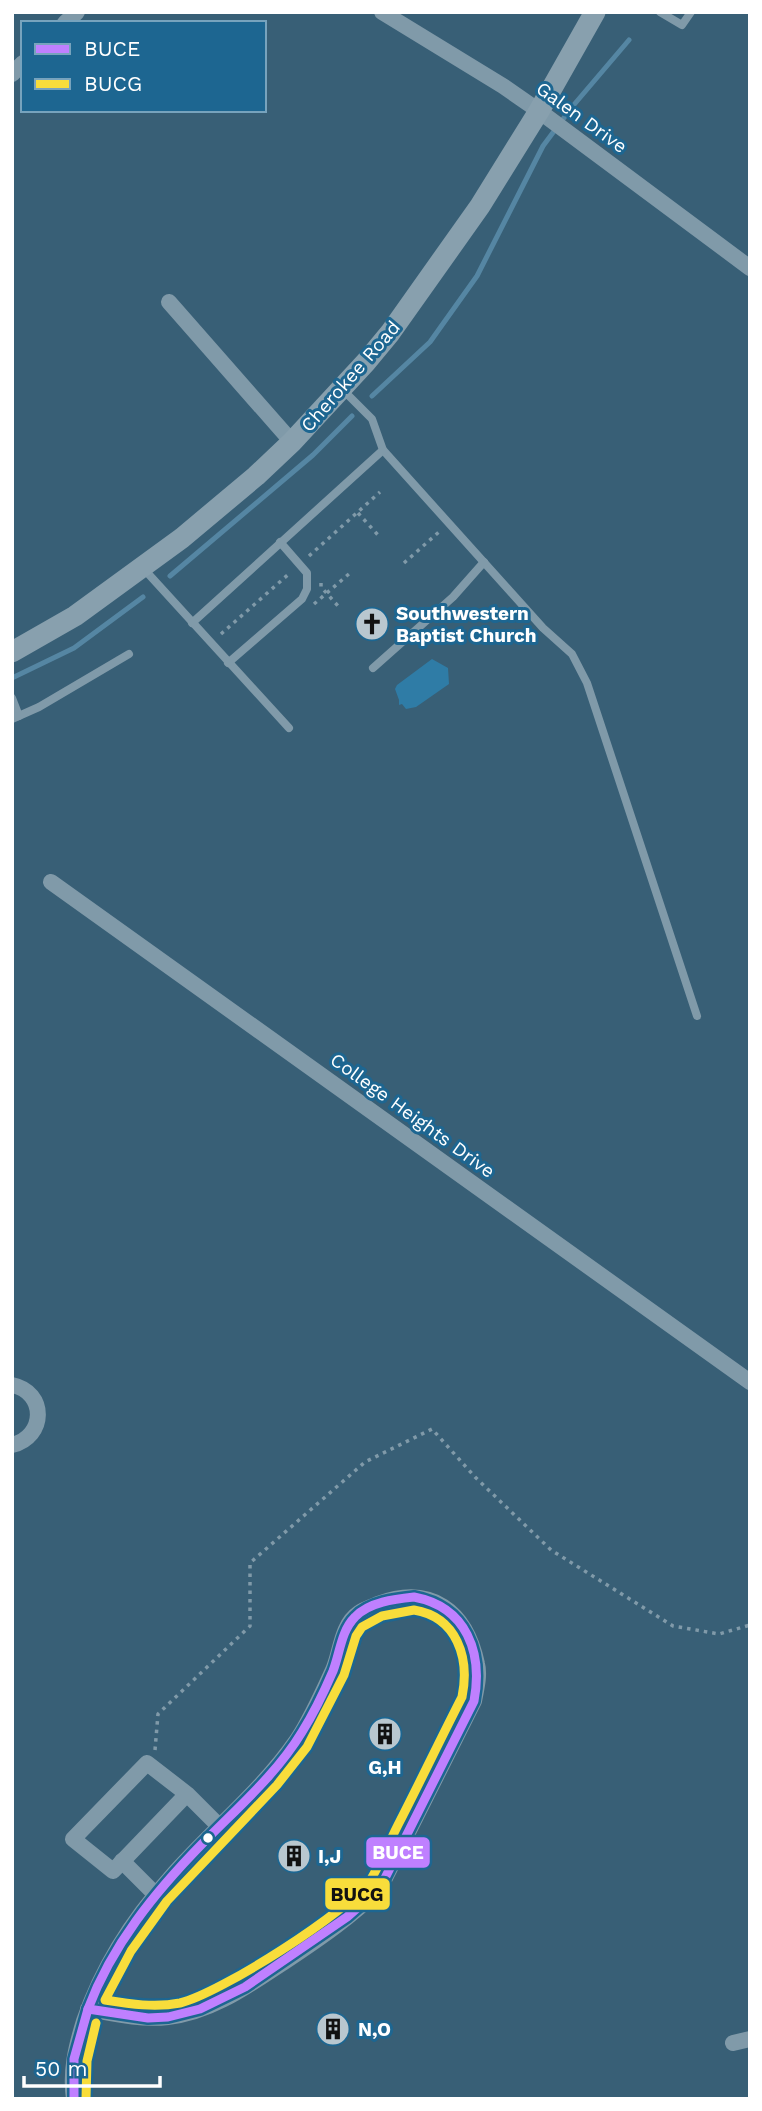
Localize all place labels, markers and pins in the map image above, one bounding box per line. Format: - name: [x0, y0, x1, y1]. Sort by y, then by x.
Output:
- place label: Southwestern Baptist Church: [396, 602, 537, 647]
- church icon: Southwestern Baptist Church: [353, 605, 391, 643]
- building icon: G,H: [366, 1715, 404, 1753]
- place label: G,H: [368, 1756, 402, 1779]
- unlabelled marker: [201, 1831, 215, 1845]
- building icon: I,J: [275, 1837, 313, 1875]
- place label: I,J: [318, 1845, 341, 1868]
- building icon: N,O: [314, 2010, 352, 2048]
- place label: N,O: [358, 2018, 391, 2041]

